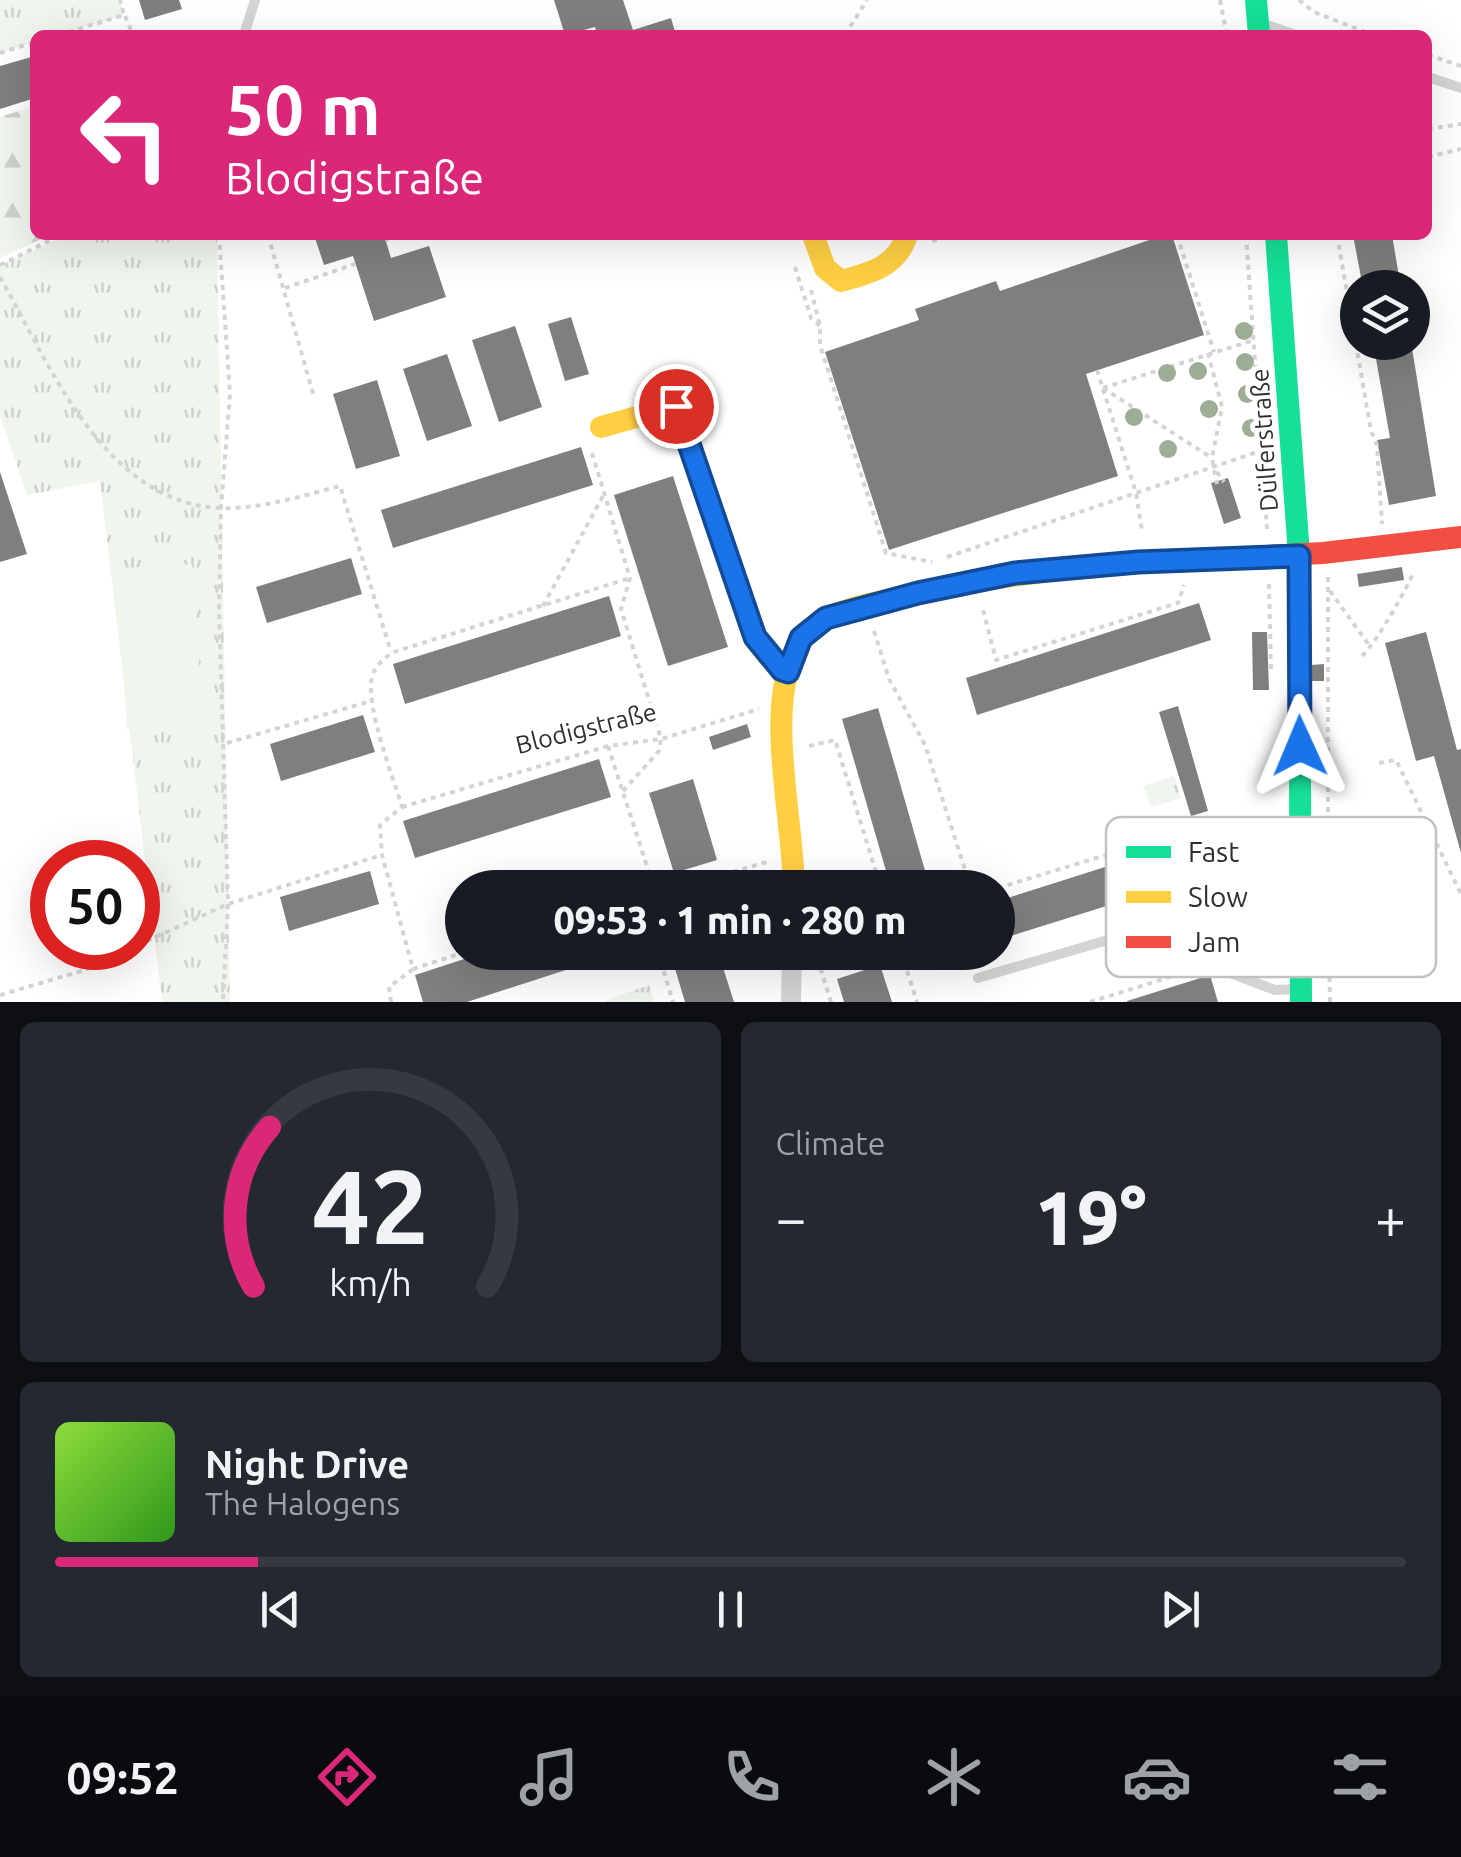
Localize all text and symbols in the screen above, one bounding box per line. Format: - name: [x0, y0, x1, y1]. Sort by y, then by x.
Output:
- icon: left: [60, 70, 190, 200]
- text: 50 m: [225, 70, 381, 148]
- text: Blodigstraße: [225, 152, 484, 203]
- map controls: [1340, 270, 1430, 360]
- button: layers: [1340, 270, 1430, 360]
- pin: [634, 364, 719, 449]
- street label: Dülferstraße: [1245, 368, 1283, 512]
- icon: arrive: [649, 379, 704, 434]
- position arrow: [1248, 694, 1352, 798]
- street label: Blodigstraße: [513, 697, 659, 759]
- legend: [1106, 817, 1436, 977]
- text: Fast: [1188, 836, 1239, 867]
- speed limit sign: 50: [30, 840, 160, 970]
- text: Slow: [1188, 881, 1248, 912]
- text: 09:53 · 1 min · 280 m: [553, 899, 907, 941]
- text: Jam: [1188, 926, 1240, 957]
- text: Climate: [776, 1125, 886, 1161]
- text: 42: [312, 1147, 429, 1264]
- text: 19°: [1035, 1175, 1147, 1259]
- text: −: [776, 1187, 807, 1248]
- text: +: [1375, 1187, 1406, 1248]
- text: km/h: [329, 1263, 412, 1303]
- text: Night Drive: [205, 1443, 409, 1485]
- text: The Halogens: [205, 1485, 400, 1521]
- icon: previous: [253, 1582, 308, 1637]
- icon: pause: [703, 1582, 758, 1637]
- icon: next: [1153, 1582, 1208, 1637]
- icon: directions: [312, 1742, 382, 1812]
- icon: music: [514, 1742, 584, 1812]
- icon: phone: [717, 1742, 787, 1812]
- icon: climate: [919, 1742, 989, 1812]
- icon: car: [1122, 1742, 1192, 1812]
- icon: filters: [1325, 1742, 1395, 1812]
- text: 09:52: [66, 1752, 179, 1803]

